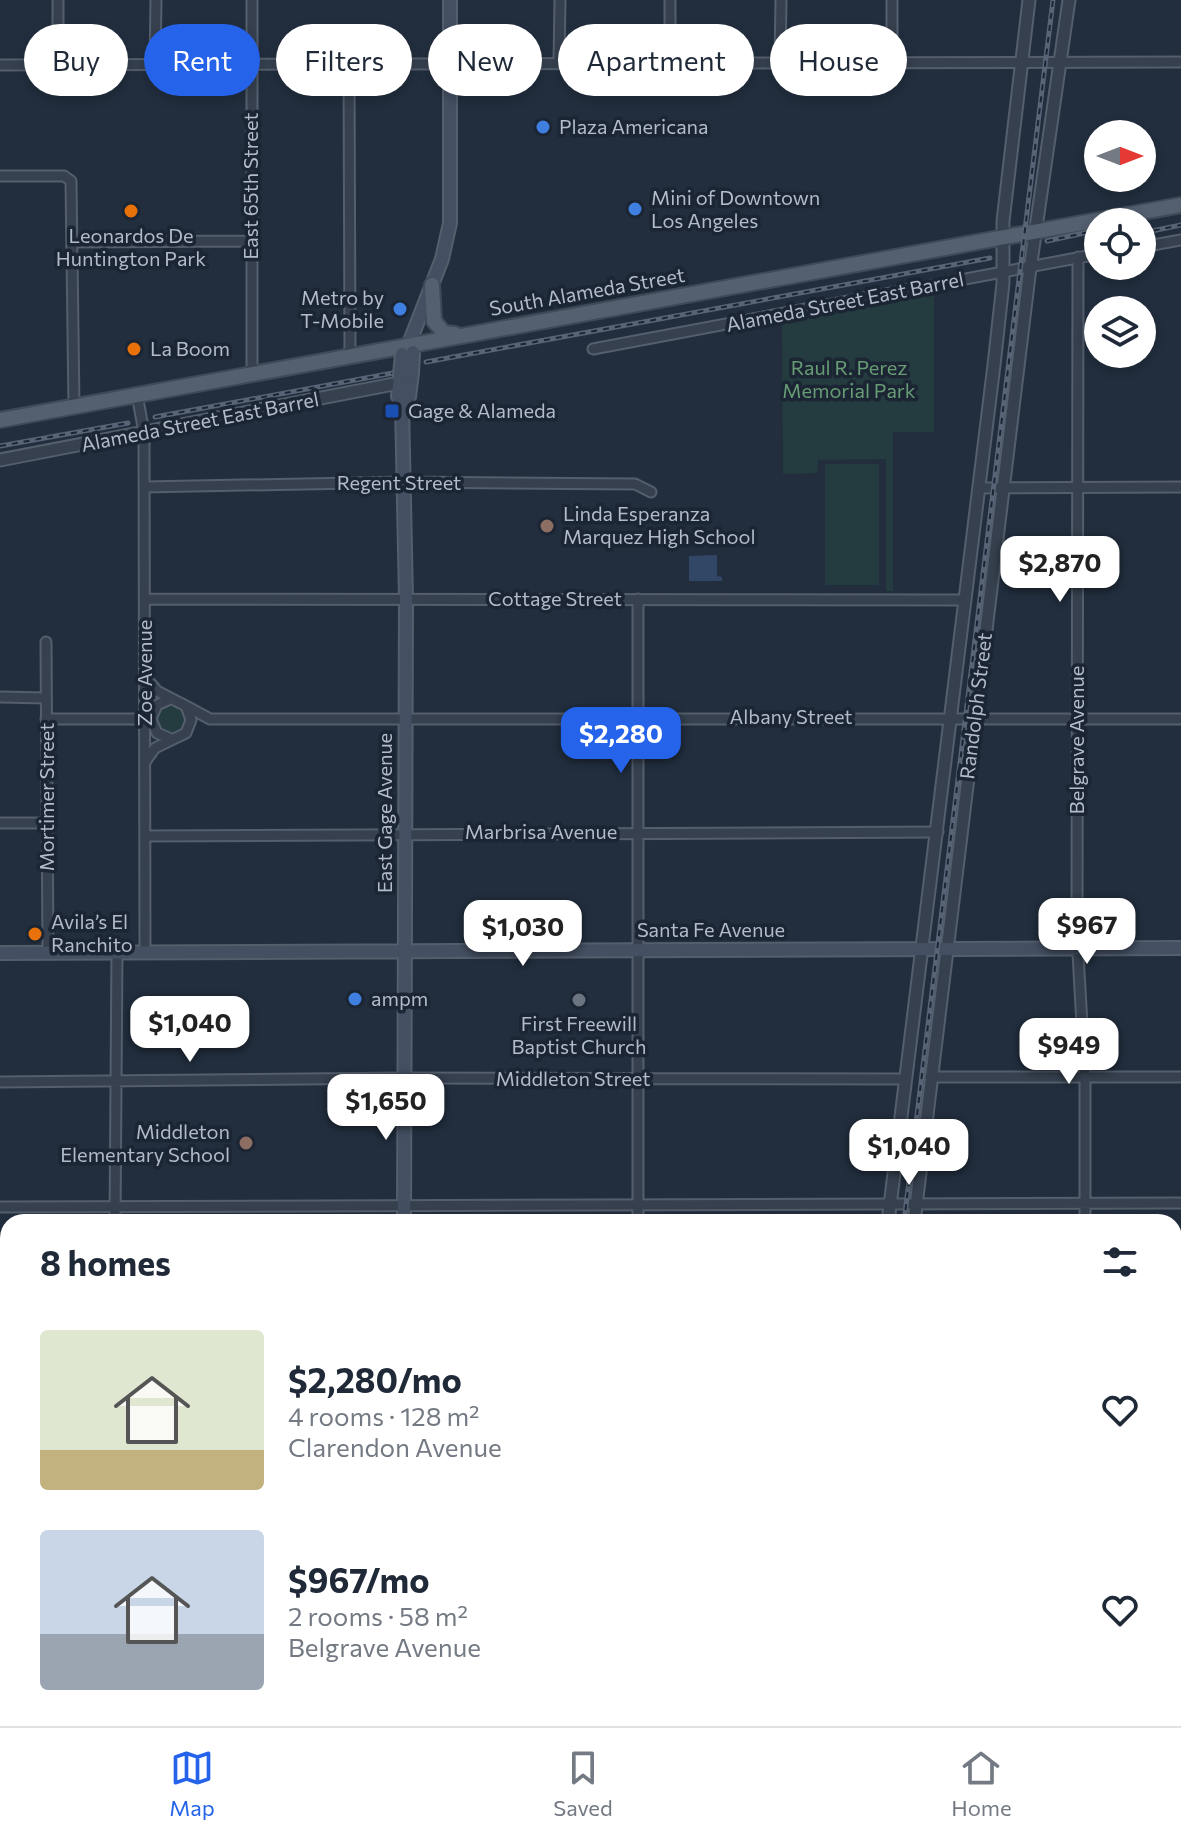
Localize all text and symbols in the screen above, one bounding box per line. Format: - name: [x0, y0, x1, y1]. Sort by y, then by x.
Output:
- chip: Buy: [24, 24, 128, 96]
- chip: Rent: [144, 24, 260, 96]
- chip: Filters: [276, 24, 412, 96]
- chip: New: [428, 24, 542, 96]
- chip: Apartment: [558, 24, 754, 96]
- chip: House: [770, 24, 907, 96]
- street label: East 65th Street: [238, 112, 262, 260]
- place label: Plaza Americana: [559, 114, 709, 138]
- marker: Plaza Americana: [534, 118, 552, 136]
- north arrow: [1084, 120, 1156, 192]
- map controls: [1084, 120, 1156, 368]
- place label: Mini of Downtown Los Angeles: [651, 185, 820, 232]
- marker: Mini of Downtown Los Angeles: [626, 200, 644, 218]
- marker: Leonardos De Huntington Park: [122, 202, 140, 220]
- button: locate: [1084, 208, 1156, 280]
- place label: Leonardos De Huntington Park: [56, 223, 206, 270]
- street label: South Alameda Street: [487, 262, 686, 320]
- street label: Alameda Street East Barrel: [724, 266, 966, 336]
- place label: Metro by T-Mobile: [300, 285, 384, 332]
- button: layers: [1084, 296, 1156, 368]
- marker: Metro by T-Mobile: [391, 300, 409, 318]
- place label: La Boom: [150, 336, 230, 360]
- marker: La Boom: [125, 340, 143, 358]
- park label: Raul R. Perez Memorial Park: [782, 355, 916, 402]
- street label: Alameda Street East Barrel: [79, 386, 321, 456]
- place label: Gage & Alameda: [408, 398, 556, 422]
- marker: Gage & Alameda: [383, 402, 401, 420]
- street label: Regent Street: [337, 470, 461, 494]
- place label: Linda Esperanza Marquez High School: [563, 501, 756, 548]
- marker: Linda Esperanza Marquez High School: [538, 517, 556, 535]
- pin: $2,870: [995, 536, 1125, 604]
- text: $2,870: [1018, 546, 1102, 577]
- street label: Cottage Street: [488, 586, 622, 610]
- street label: Zoe Avenue: [132, 620, 156, 726]
- street label: Randolph Street: [954, 631, 996, 781]
- street label: Belgrave Avenue: [1064, 666, 1088, 814]
- street label: Albany Street: [729, 704, 853, 728]
- pin: $2,280: [556, 707, 686, 775]
- text: $2,280: [579, 717, 663, 748]
- street label: Mortimer Street: [34, 723, 58, 871]
- street label: East Gage Avenue: [372, 733, 396, 893]
- street label: Marbrisa Avenue: [465, 819, 617, 843]
- pin: $967: [1040, 898, 1134, 966]
- pin: $1,030: [458, 900, 588, 968]
- text: $967: [1056, 908, 1118, 939]
- place label: Avila’s El Ranchito: [51, 909, 133, 956]
- text: $1,030: [482, 910, 564, 941]
- street label: Santa Fe Avenue: [637, 917, 785, 941]
- marker: Avila’s El Ranchito: [26, 925, 44, 943]
- place label: ampm: [371, 986, 428, 1010]
- marker: ampm: [346, 990, 364, 1008]
- marker: First Freewill Baptist Church: [570, 991, 588, 1009]
- pin: $1,040: [125, 996, 255, 1064]
- text: $1,040: [148, 1006, 232, 1037]
- place label: First Freewill Baptist Church: [512, 1011, 646, 1058]
- pin: $949: [1022, 1018, 1116, 1086]
- text: $949: [1038, 1028, 1100, 1059]
- street label: Middleton Street: [496, 1066, 650, 1090]
- pin: $1,650: [321, 1074, 451, 1142]
- text: $1,650: [345, 1084, 427, 1115]
- place label: Middleton Elementary School: [60, 1119, 230, 1166]
- pin: $1,040: [844, 1119, 974, 1187]
- text: $1,040: [867, 1129, 951, 1160]
- marker: Middleton Elementary School: [237, 1134, 255, 1152]
- icon: filters: [1098, 1240, 1142, 1284]
- text: 8 homes: [40, 1241, 171, 1283]
- text: $2,280/mo: [288, 1358, 462, 1400]
- icon: home: [104, 1362, 200, 1458]
- icon: heart: [1098, 1388, 1142, 1432]
- text: 4 rooms · 128 m²: [288, 1400, 480, 1431]
- text: Clarendon Avenue: [288, 1431, 502, 1462]
- text: $967/mo: [288, 1558, 430, 1600]
- icon: home: [104, 1562, 200, 1658]
- icon: heart: [1098, 1588, 1142, 1632]
- text: 2 rooms · 58 m²: [288, 1600, 468, 1631]
- text: Belgrave Avenue: [288, 1631, 481, 1662]
- tab: Map: [169, 1746, 215, 1821]
- tab: Saved: [553, 1746, 613, 1821]
- tab: Home: [951, 1746, 1012, 1821]

